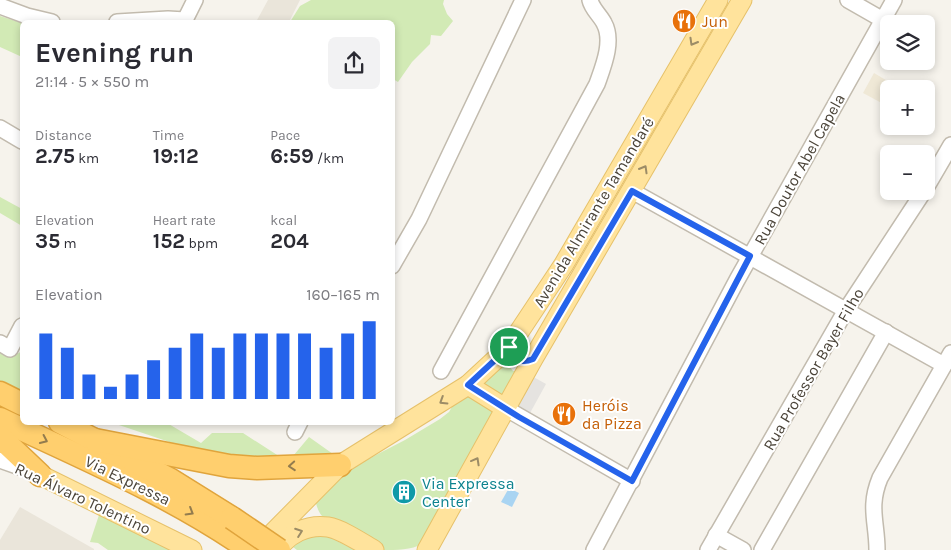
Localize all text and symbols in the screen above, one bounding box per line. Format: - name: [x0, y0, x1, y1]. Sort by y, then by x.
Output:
- restaurant icon: Jun: [671, 8, 697, 34]
- place label: Jun: [702, 12, 728, 31]
- map controls: [880, 15, 935, 200]
- button: layers: [880, 15, 935, 70]
- text: Evening run: [35, 36, 194, 69]
- button: share: [328, 37, 380, 89]
- one-way arrow: [690, 37, 700, 46]
- text: 21:14 · 5 × 550 m: [35, 72, 149, 91]
- button: +: [880, 80, 935, 135]
- street label: Rua Doutor Abel Capela: [750, 90, 849, 248]
- street label: Avenida Almirante Tamandaré: [529, 114, 658, 311]
- text: Distance: [35, 127, 92, 144]
- text: Time: [153, 127, 184, 144]
- text: Pace: [270, 127, 300, 144]
- text: 2.75: [35, 144, 75, 168]
- text: 19:12: [153, 144, 199, 168]
- text: 6:59: [270, 144, 314, 168]
- button: −: [880, 145, 935, 200]
- text: km: [75, 150, 99, 167]
- text: /km: [314, 150, 344, 167]
- one-way arrow: [638, 165, 648, 174]
- text: Elevation: [35, 212, 94, 229]
- text: Heart rate: [153, 212, 216, 229]
- text: kcal: [270, 212, 297, 229]
- text: 35: [35, 229, 60, 253]
- text: 152: [153, 229, 185, 253]
- text: 204: [270, 229, 309, 253]
- text: m: [60, 235, 77, 252]
- text: bpm: [185, 235, 218, 252]
- text: Elevation: [35, 285, 103, 304]
- text: 160–165 m: [306, 285, 380, 304]
- street label: Rua Professor Bayer Filho: [759, 285, 868, 454]
- pin: [488, 326, 530, 368]
- icon: arrive: [495, 333, 523, 361]
- one-way arrow: [439, 395, 448, 404]
- place label: Heróis da Pizza: [582, 396, 642, 433]
- restaurant icon: Heróis da Pizza: [551, 401, 577, 427]
- one-way arrow: [39, 434, 48, 444]
- street label: Via Expressa: [82, 452, 174, 509]
- one-way arrow: [470, 458, 480, 467]
- street label: Rua Álvaro Tolentino: [12, 459, 154, 538]
- one-way arrow: [287, 461, 295, 472]
- place label: Via Expressa Center: [422, 474, 515, 511]
- building icon: Via Expressa Center: [391, 479, 417, 505]
- one-way arrow: [184, 505, 193, 515]
- one-way arrow: [295, 528, 303, 538]

